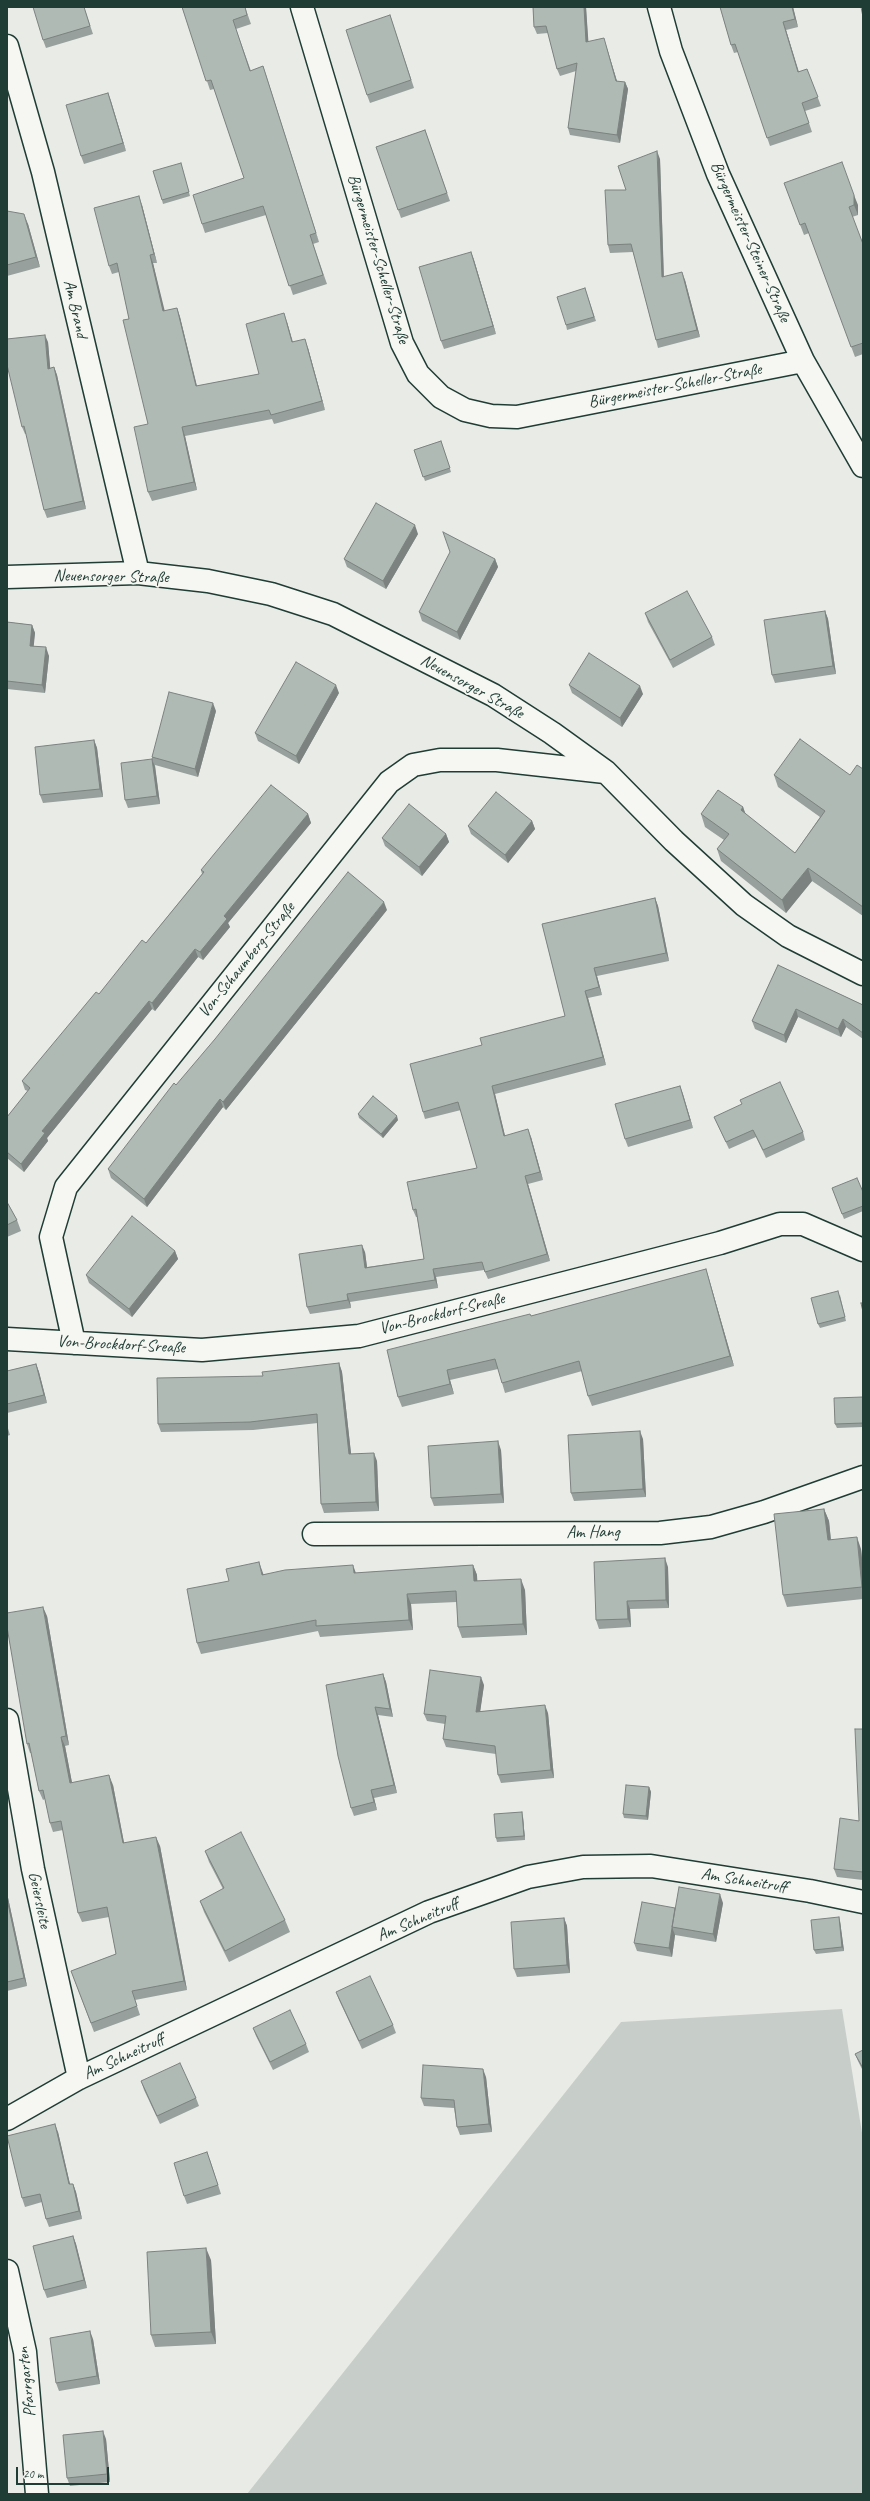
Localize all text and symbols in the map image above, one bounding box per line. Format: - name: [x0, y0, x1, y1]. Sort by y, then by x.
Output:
- street label: Bürgermeister-Steiner-Straße: [705, 159, 795, 325]
- street label: Bürgermeister-Scheller-Straße: [343, 172, 413, 346]
- street label: Am Brand: [58, 278, 92, 340]
- street label: Bürgermeister-Scheller-Straße: [587, 359, 763, 413]
- street label: Neuensorger Straße: [53, 566, 169, 588]
- street label: Neuensorger Straße: [417, 650, 527, 724]
- street label: Von-Schaumberg-Straße: [194, 898, 300, 1022]
- street label: Von-Brockdorf-Sreaße: [377, 1289, 507, 1339]
- street label: Von-Brockdorf-Sreaße: [56, 1331, 186, 1359]
- street label: Am Hang: [567, 1523, 619, 1543]
- street label: Am Schneitruff: [700, 1864, 788, 1898]
- street label: Geiersleite: [23, 1870, 55, 1930]
- street label: Am Schneitruff: [374, 1894, 462, 1946]
- street label: Am Schneitruff: [80, 2029, 168, 2085]
- street label: Pfarrgarten: [13, 2346, 41, 2418]
- scale bar: [18, 2459, 111, 2485]
- text: 20 m: [23, 2466, 43, 2482]

